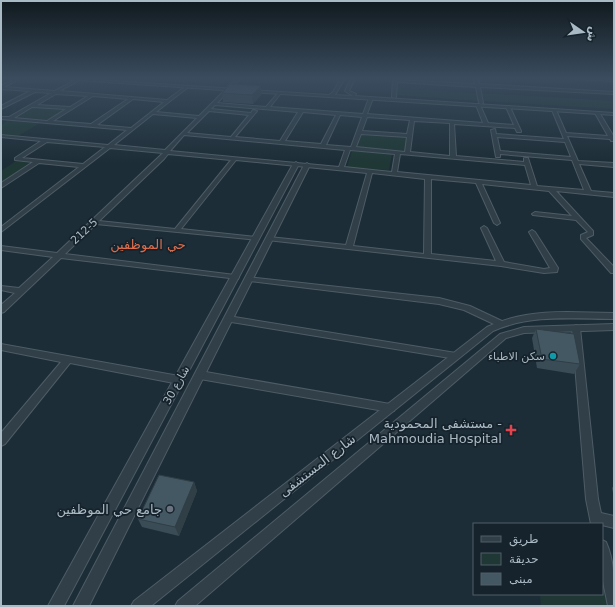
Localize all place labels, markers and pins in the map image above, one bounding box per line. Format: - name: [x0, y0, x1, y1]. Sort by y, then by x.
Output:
- place label: سكن الاطباء: [488, 350, 545, 363]
- marker: سكن الاطباء: [548, 351, 558, 361]
- place label: مستشفى المحمودية - Mahmoudia Hospital: [369, 416, 502, 446]
- marker: مستشفى المحمودية - Mahmoudia Hospital: [505, 424, 517, 436]
- place label: جامع حي الموظفين: [56, 502, 162, 518]
- marker: جامع حي الموظفين: [165, 504, 175, 514]

